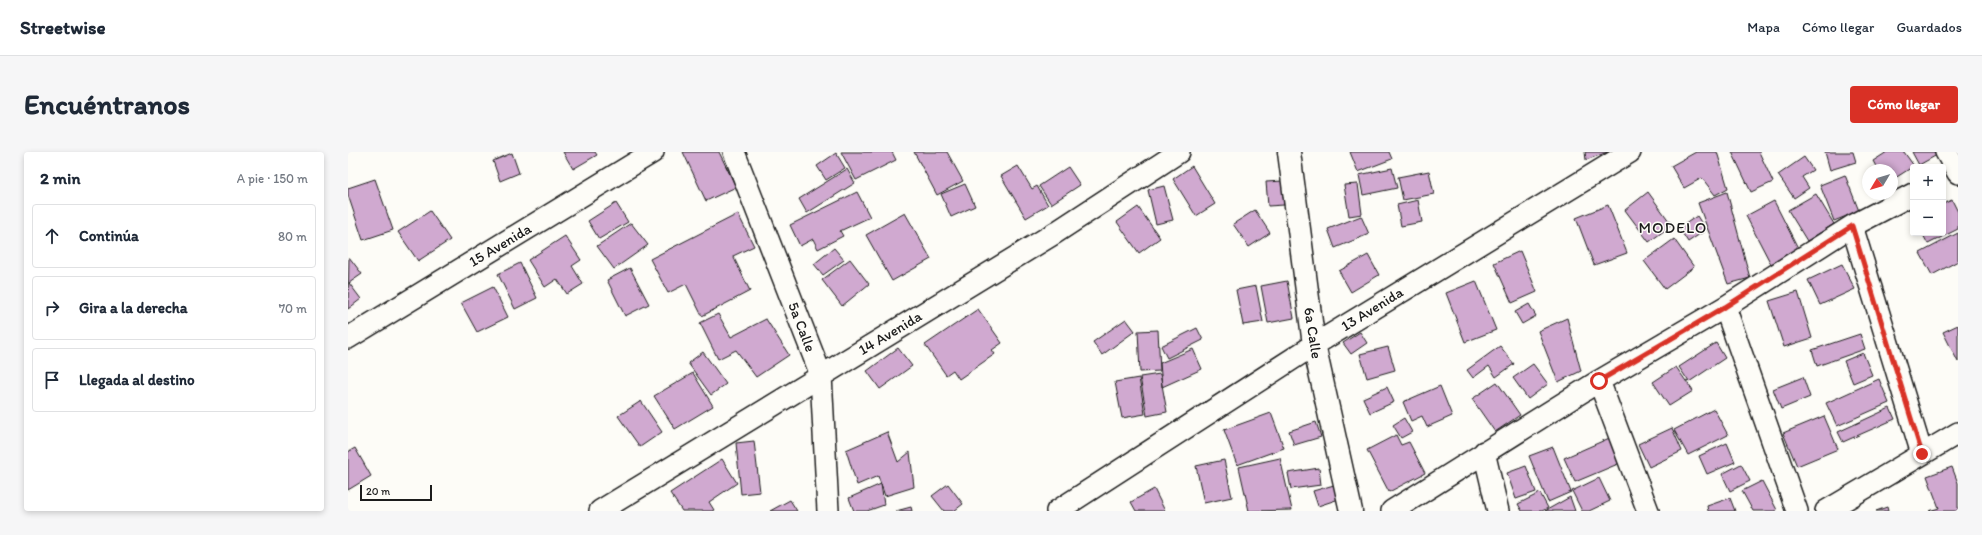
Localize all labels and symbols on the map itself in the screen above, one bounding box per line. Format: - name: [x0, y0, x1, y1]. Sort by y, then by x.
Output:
- north arrow: [1862, 164, 1898, 200]
- district label: MODELO: [1639, 218, 1707, 237]
- street label: 15 Avenida: [466, 219, 535, 271]
- street label: 13 Avenida: [1338, 283, 1407, 335]
- street label: 5a Calle: [784, 300, 820, 354]
- street label: 6a Calle: [1300, 306, 1326, 360]
- street label: 14 Avenida: [855, 307, 925, 359]
- route start: [1590, 372, 1608, 390]
- route end: [1913, 445, 1931, 463]
- scale bar: [360, 483, 432, 502]

